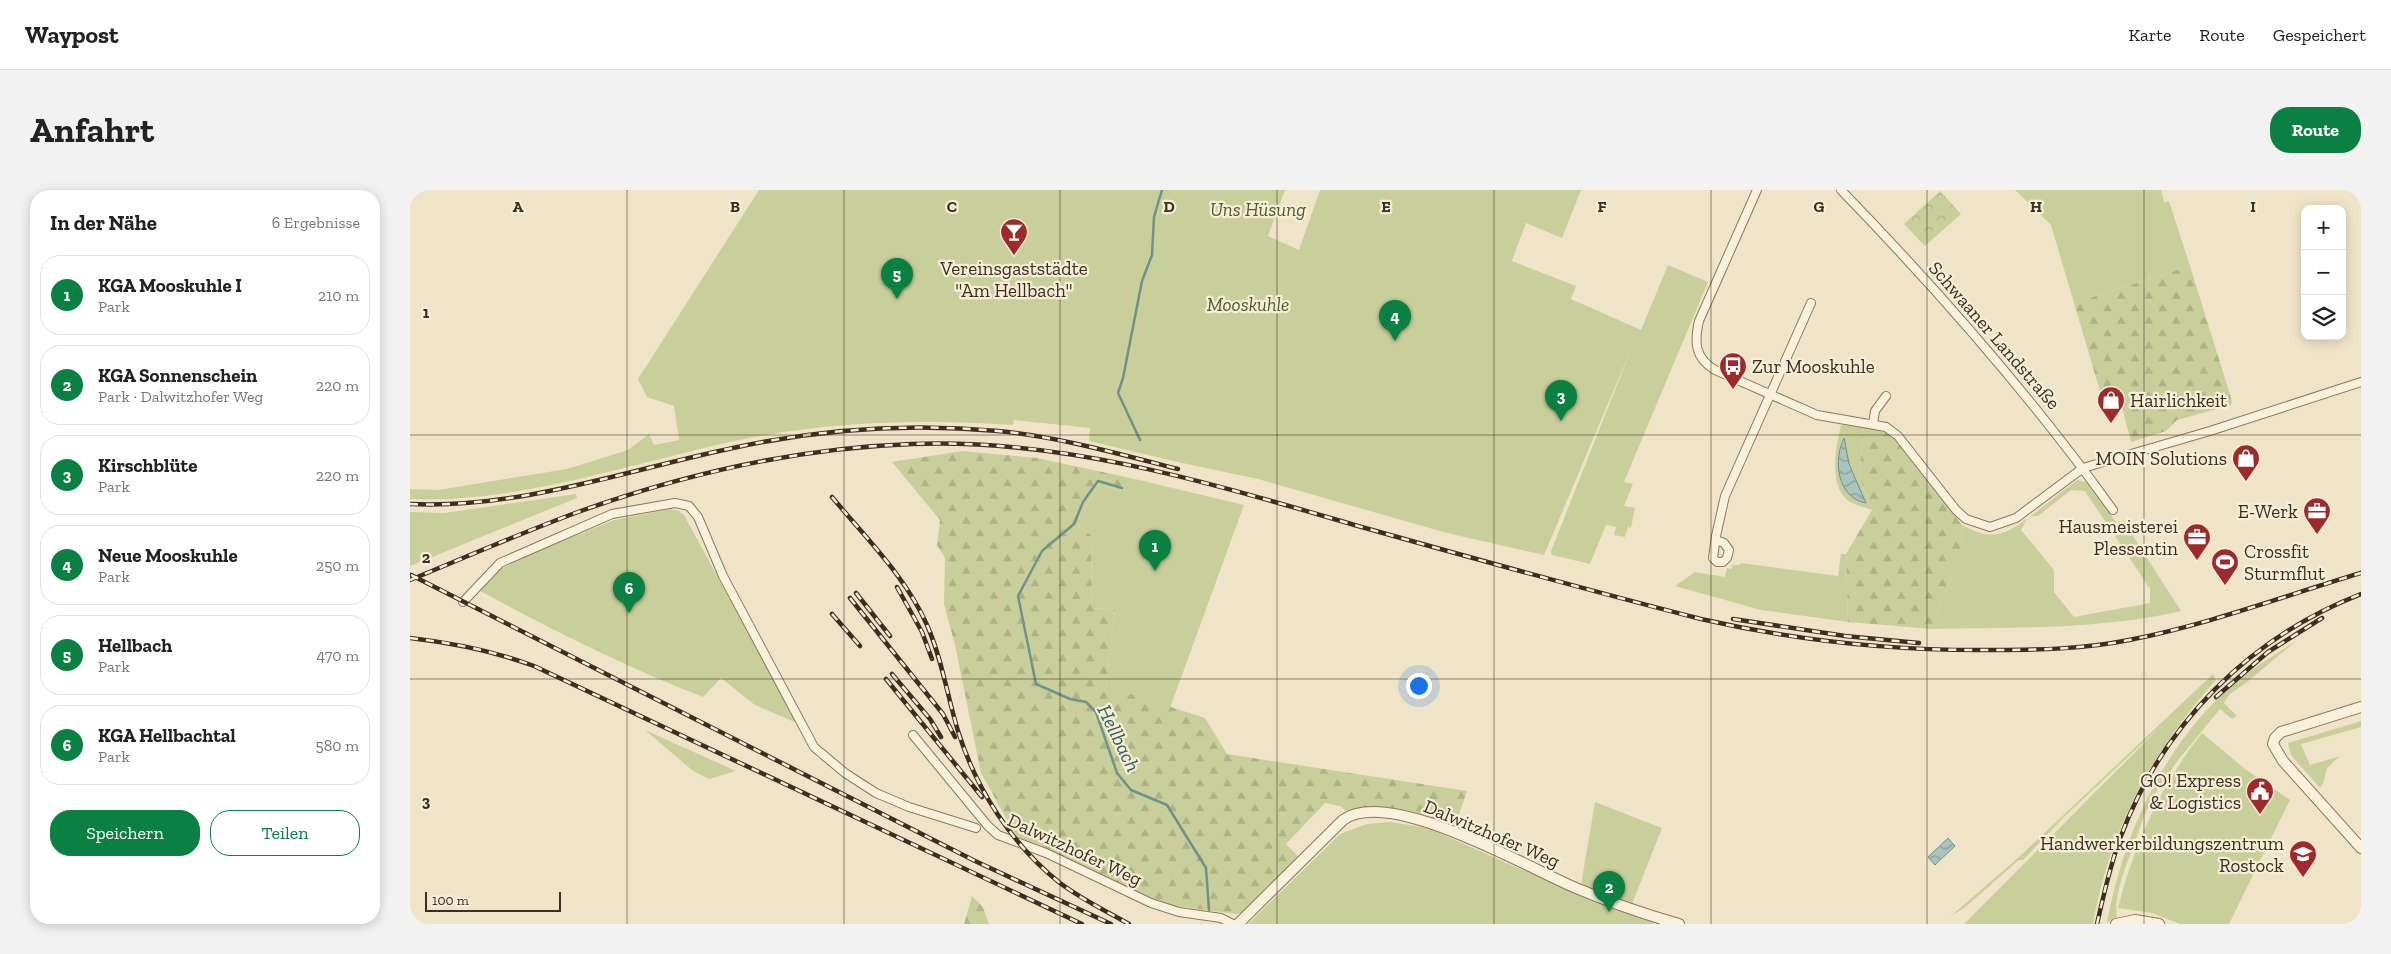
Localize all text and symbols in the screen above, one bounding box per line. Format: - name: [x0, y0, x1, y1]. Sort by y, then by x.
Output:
- text: Waypost: [25, 20, 119, 49]
- text: Karte: [2128, 24, 2171, 46]
- text: Route: [2199, 24, 2245, 46]
- text: Gespeichert: [2273, 24, 2366, 46]
- button: Route: [2270, 107, 2361, 153]
- text: Anfahrt: [30, 109, 154, 151]
- text: A: [513, 197, 524, 216]
- text: B: [730, 197, 740, 216]
- text: C: [947, 197, 957, 216]
- text: D: [1163, 197, 1175, 216]
- text: E: [1381, 197, 1391, 216]
- text: F: [1597, 197, 1607, 216]
- text: G: [1814, 197, 1825, 216]
- text: H: [2030, 197, 2042, 216]
- text: I: [2250, 197, 2256, 216]
- park label: Uns Hüsung: [1210, 198, 1306, 221]
- map controls: [2301, 205, 2346, 340]
- button: +: [2301, 205, 2346, 250]
- text: In der Nähe: [50, 210, 157, 235]
- text: 6 Ergebnisse: [272, 213, 360, 232]
- bar icon: Vereinsgaststädte "Am Hellbach": [999, 217, 1029, 256]
- button: −: [2301, 250, 2346, 295]
- place label: Vereinsgaststädte "Am Hellbach": [939, 257, 1088, 302]
- street label: Schwaaner Landstraße: [1924, 257, 2065, 414]
- pin: 5: [881, 258, 913, 299]
- text: KGA Mooskuhle I: [98, 274, 242, 297]
- text: 1: [64, 286, 70, 305]
- text: 210 m: [318, 286, 359, 305]
- park label: Mooskuhle: [1207, 293, 1289, 316]
- button: layers: [2301, 295, 2346, 340]
- text: Park: [98, 297, 130, 316]
- pin: 4: [1379, 300, 1411, 341]
- text: 1: [423, 303, 430, 322]
- bus stop icon: Zur Mooskuhle: [1718, 351, 1748, 390]
- place label: Zur Mooskuhle: [1752, 355, 1875, 378]
- text: KGA Sonnenschein: [98, 364, 257, 387]
- text: 2: [63, 376, 71, 395]
- text: 220 m: [316, 376, 359, 395]
- pin: 3: [1545, 380, 1577, 421]
- shop icon: Hairlichkeit: [2096, 385, 2126, 424]
- text: Park · Dalwitzhofer Weg: [98, 387, 263, 406]
- place label: Hairlichkeit: [2130, 389, 2227, 412]
- shop icon: MOIN Solutions: [2231, 443, 2261, 482]
- place label: MOIN Solutions: [2096, 447, 2227, 470]
- text: Kirschblüte: [98, 454, 197, 477]
- text: 3: [63, 466, 71, 485]
- text: 220 m: [316, 466, 359, 485]
- text: Park: [98, 477, 130, 496]
- office icon: E-Werk: [2302, 496, 2332, 535]
- place label: E-Werk: [2238, 500, 2298, 523]
- place label: Hausmeisterei Plessentin: [2059, 515, 2178, 560]
- office icon: Hausmeisterei Plessentin: [2182, 522, 2212, 561]
- pin: 1: [1139, 530, 1171, 571]
- place label: Crossfit Sturmflut: [2244, 540, 2325, 585]
- text: Neue Mooskuhle: [98, 544, 238, 567]
- sports icon: Crossfit Sturmflut: [2210, 547, 2240, 586]
- text: 2: [422, 548, 431, 567]
- text: 4: [62, 556, 72, 575]
- text: 250 m: [316, 556, 359, 575]
- text: Park: [98, 567, 130, 586]
- pin: 6: [613, 572, 645, 613]
- text: Hellbach: [98, 634, 172, 657]
- text: 5: [63, 646, 71, 665]
- text: 470 m: [316, 646, 359, 665]
- text: Park: [98, 657, 130, 676]
- your location: [1406, 673, 1432, 699]
- water label: Hellbach: [1093, 701, 1145, 775]
- text: KGA Hellbachtal: [98, 724, 236, 747]
- text: 6: [63, 736, 71, 755]
- text: 580 m: [316, 736, 359, 755]
- text: Park: [98, 747, 130, 766]
- place label: GO! Express & Logistics: [2140, 769, 2241, 814]
- public building icon: GO! Express & Logistics: [2245, 776, 2275, 815]
- text: 3: [422, 792, 431, 811]
- street label: Dalwitzhofer Weg: [1420, 794, 1564, 873]
- street label: Dalwitzhofer Weg: [1004, 808, 1146, 891]
- button: Speichern: [50, 810, 200, 856]
- button: Teilen: [210, 810, 360, 856]
- place label: Handwerkerbildungszentrum Rostock: [2040, 832, 2285, 877]
- school or university icon: Handwerkerbildungszentrum Rostock: [2288, 839, 2318, 878]
- pin: 2: [1593, 871, 1625, 912]
- scale bar: [425, 889, 561, 912]
- text: 100 m: [432, 892, 469, 909]

